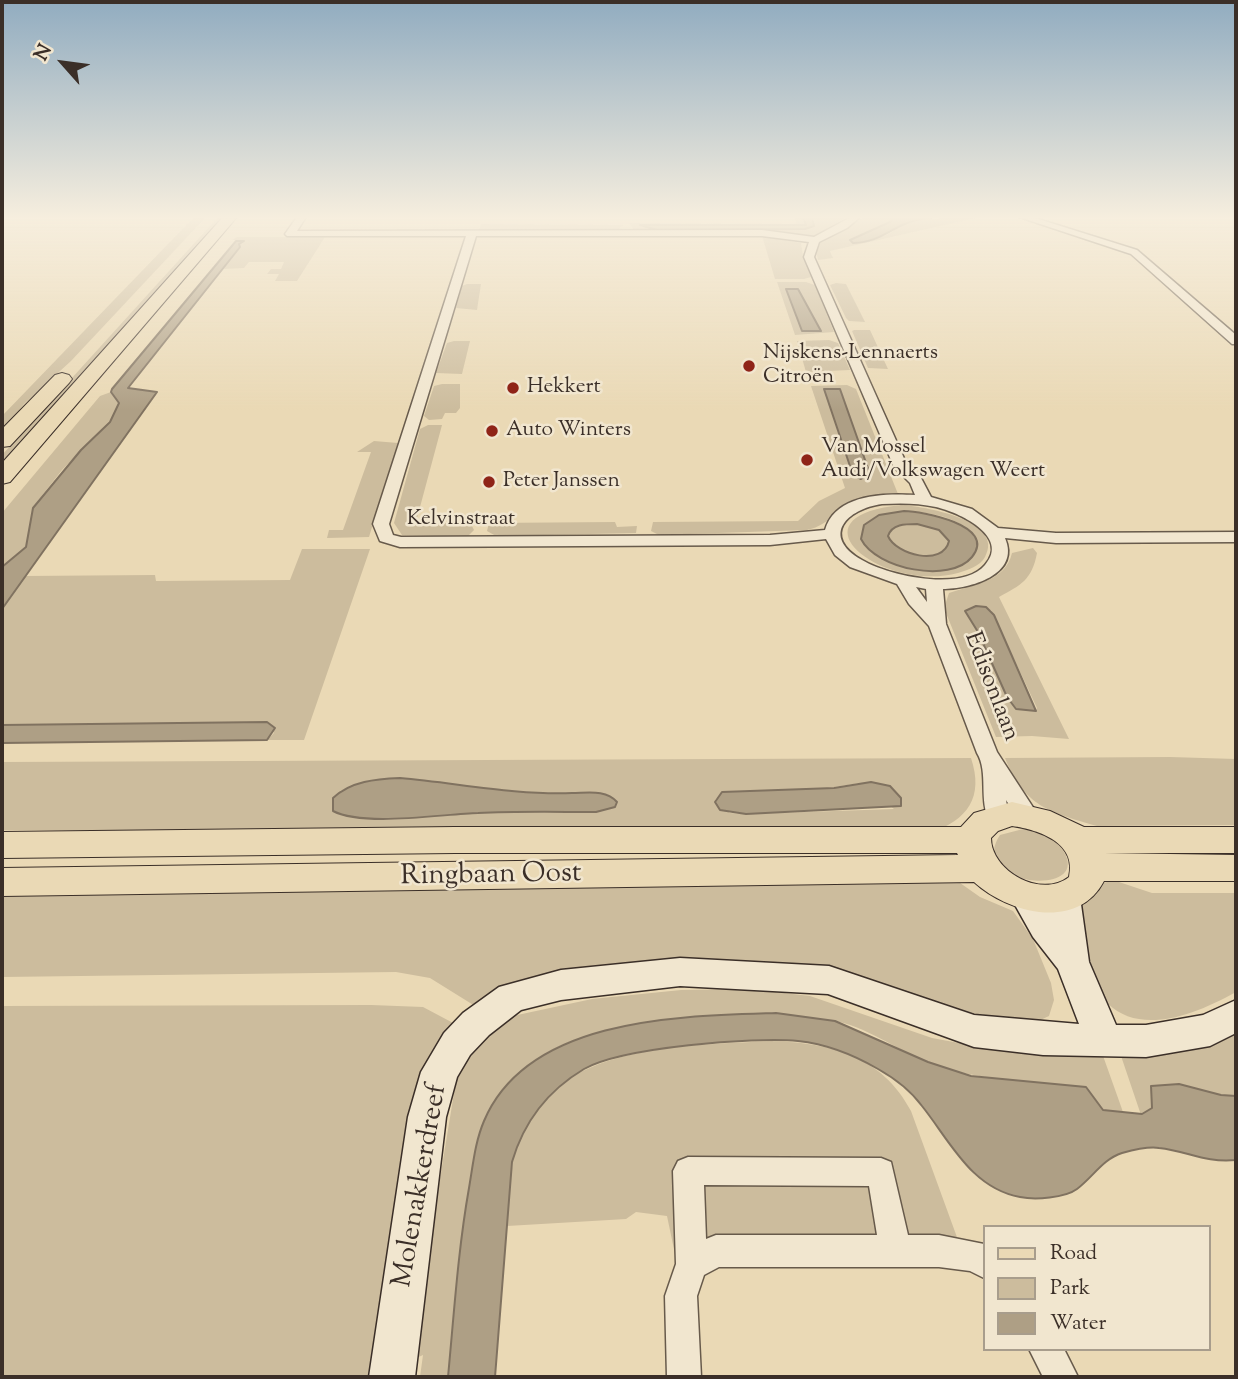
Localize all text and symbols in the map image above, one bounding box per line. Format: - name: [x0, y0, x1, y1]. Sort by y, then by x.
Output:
- north arrow: [28, 28, 98, 98]
- text: N: [29, 40, 59, 66]
- place label: Nijskens-Lennaerts Citroën: [763, 341, 938, 391]
- marker: Nijskens-Lennaerts Citroën: [741, 358, 757, 374]
- place label: Hekkert: [527, 375, 601, 401]
- marker: Hekkert: [505, 380, 521, 396]
- place label: Auto Winters: [506, 418, 631, 444]
- marker: Auto Winters: [484, 423, 500, 439]
- place label: Van Mossel Audi/Volkswagen Weert: [821, 435, 1045, 485]
- marker: Van Mossel Audi/Volkswagen Weert: [799, 452, 815, 468]
- place label: Peter Janssen: [503, 469, 620, 495]
- marker: Peter Janssen: [481, 474, 497, 490]
- street label: Kelvinstraat: [407, 507, 515, 533]
- street label: Edisonlaan: [956, 628, 1024, 746]
- street label: Ringbaan Oost: [400, 859, 582, 895]
- street label: Molenakkerdreef: [388, 1082, 456, 1290]
- legend: [982, 1225, 1210, 1351]
- text: Road: [1050, 1239, 1097, 1269]
- text: Park: [1050, 1274, 1090, 1304]
- text: Water: [1050, 1309, 1106, 1339]

